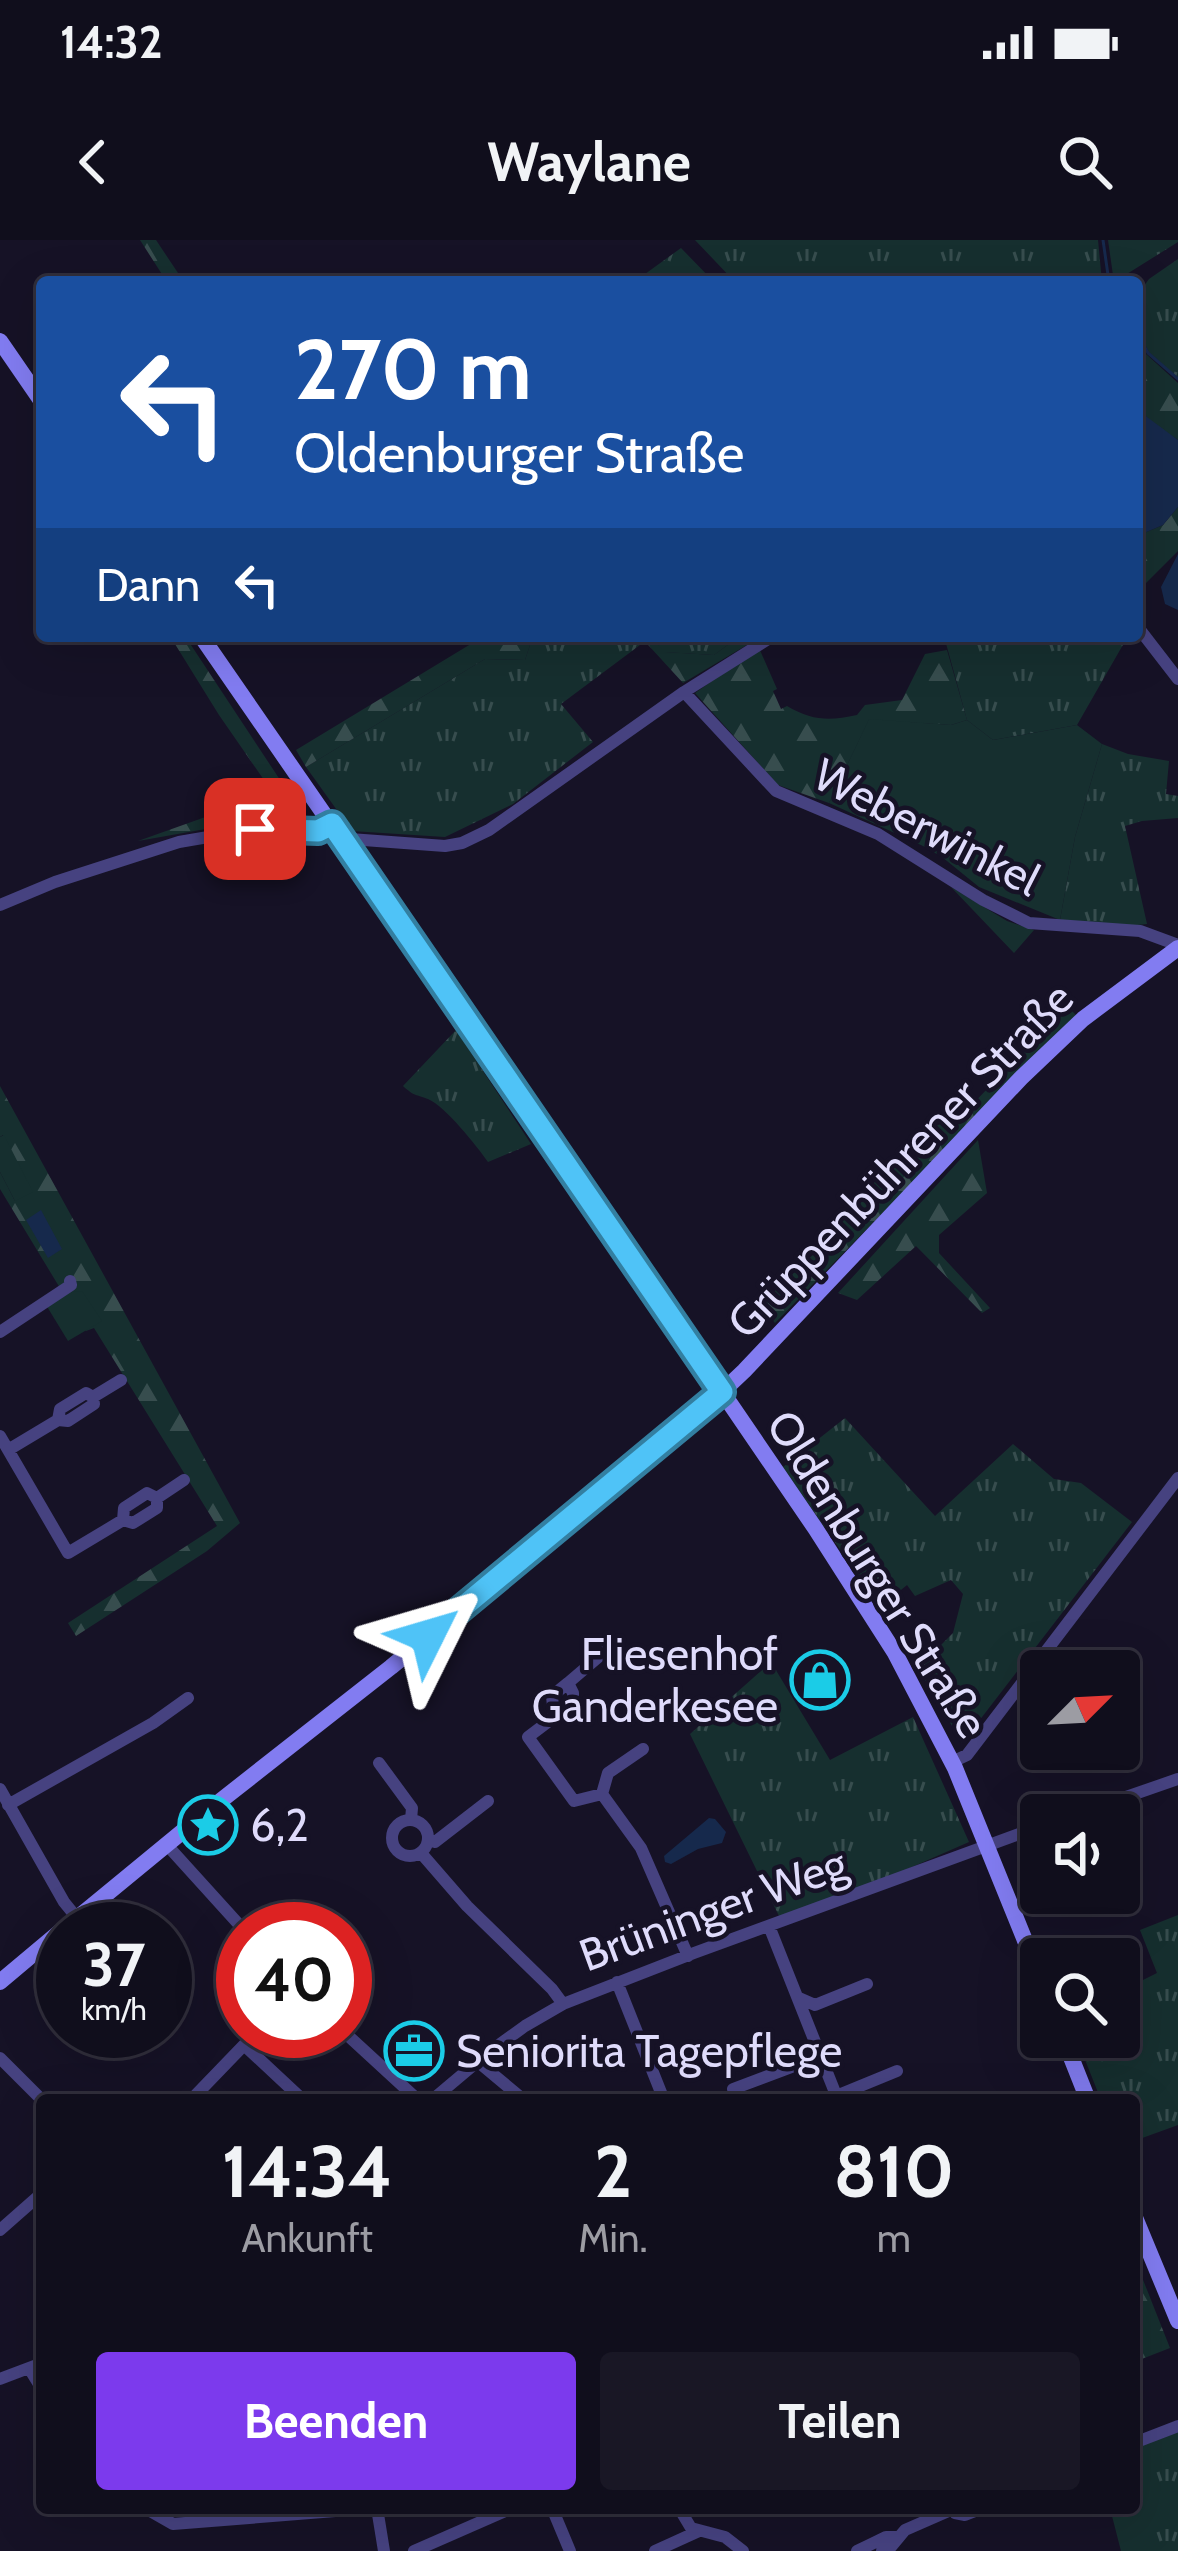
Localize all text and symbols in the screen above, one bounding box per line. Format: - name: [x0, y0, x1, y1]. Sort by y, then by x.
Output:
- text: 14:32: [60, 15, 163, 69]
- icon: back: [60, 129, 126, 195]
- text: Waylane: [487, 129, 691, 195]
- icon: search: [1052, 129, 1118, 195]
- text: 270 m: [294, 318, 532, 420]
- icon: left: [96, 324, 252, 480]
- text: Oldenburger Straße: [294, 420, 744, 486]
- icon: left: [224, 552, 290, 618]
- text: Dann: [96, 558, 200, 612]
- street label: Weberwinkel: [805, 747, 1049, 907]
- pin: [204, 778, 306, 880]
- icon: arrive: [222, 796, 288, 862]
- street label: Grüppenbührener Straße: [716, 971, 1084, 1349]
- street label: Oldenburger Straße: [756, 1401, 1000, 1747]
- position arrow: [365, 1573, 491, 1699]
- place label: Fliesenhof Ganderkesee: [532, 1627, 778, 1733]
- shop icon: Fliesenhof Ganderkesee: [789, 1649, 851, 1711]
- north arrow: [1020, 1650, 1140, 1770]
- map controls: [1020, 1650, 1140, 2058]
- place icon: 6,2: [177, 1794, 239, 1856]
- button: sound: [1020, 1794, 1140, 1914]
- place label: 6,2: [250, 1798, 309, 1852]
- street label: Brüninger Weg: [572, 1835, 854, 1982]
- speed limit sign: 40: [216, 1902, 372, 2058]
- text: 37: [83, 1928, 145, 2001]
- button: search: [1020, 1938, 1140, 2058]
- text: km/h: [81, 1991, 147, 2028]
- office icon: Seniorita Tagepflege: [383, 2020, 445, 2082]
- place label: Seniorita Tagepflege: [456, 2024, 842, 2078]
- text: 14:34: [222, 2128, 393, 2215]
- text: 2: [594, 2128, 632, 2215]
- text: 810: [833, 2128, 954, 2215]
- text: Ankunft: [241, 2214, 373, 2262]
- text: Min.: [578, 2214, 648, 2262]
- text: m: [877, 2214, 911, 2262]
- button: Beenden: [96, 2352, 576, 2490]
- button: Teilen: [600, 2352, 1080, 2490]

